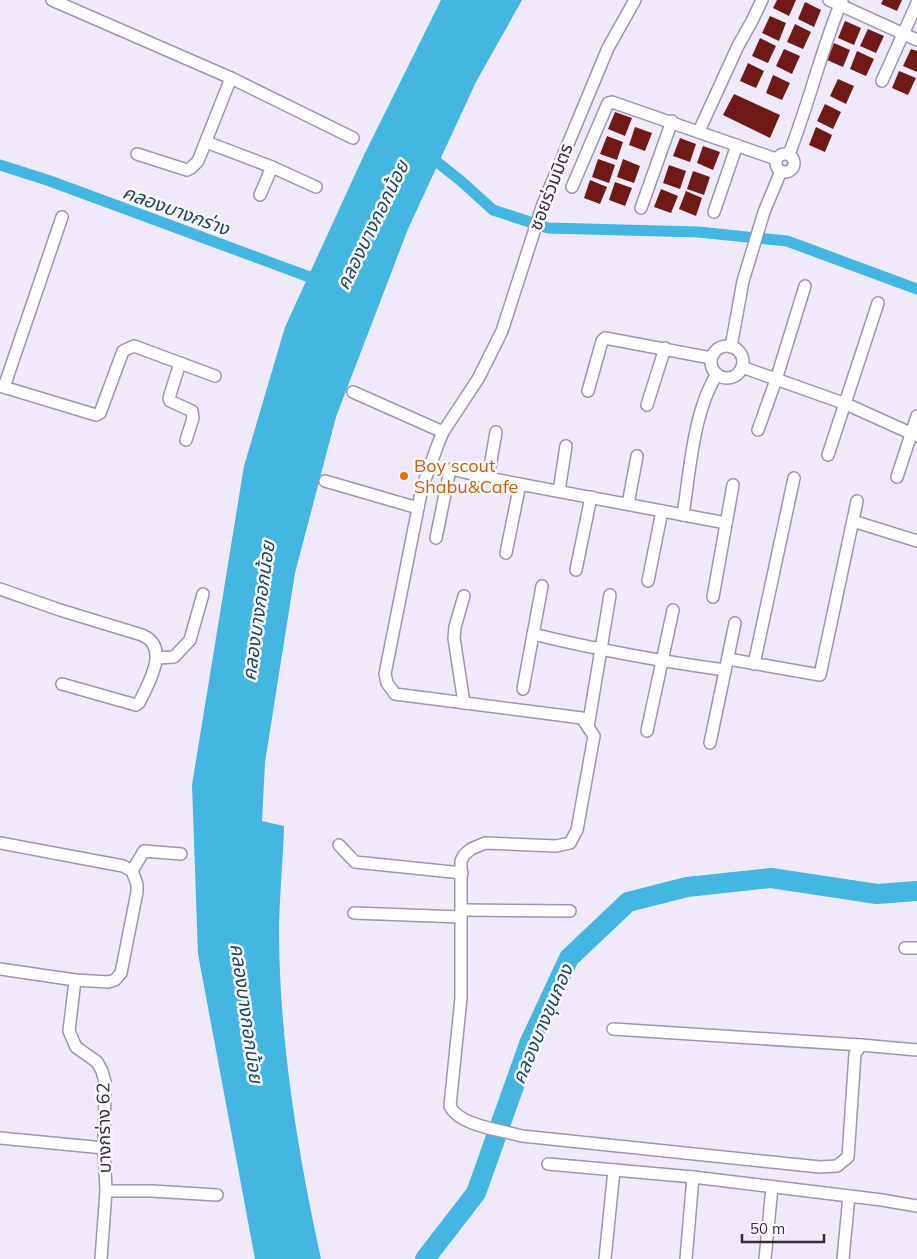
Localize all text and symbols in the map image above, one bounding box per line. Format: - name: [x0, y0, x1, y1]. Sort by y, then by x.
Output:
- street label: ซอยร่วมมิตร: [523, 140, 578, 233]
- water label: คลองบางกอกน้อย: [330, 155, 414, 293]
- water label: คลองบางกร่าง: [119, 180, 233, 241]
- place label: Boy scout Shabu&Cafe: [414, 454, 518, 498]
- marker: Boy scout Shabu&Cafe: [398, 470, 410, 482]
- water label: คลองบางกอกน้อย: [236, 538, 280, 682]
- water label: คลองบางกอกน้อย: [225, 942, 269, 1086]
- water label: คลองบางขุนกอง: [506, 960, 578, 1087]
- street label: บางกร่าง 62: [91, 1082, 116, 1174]
- scale bar: [742, 1212, 824, 1244]
- text: 50 m: [750, 1219, 785, 1238]

